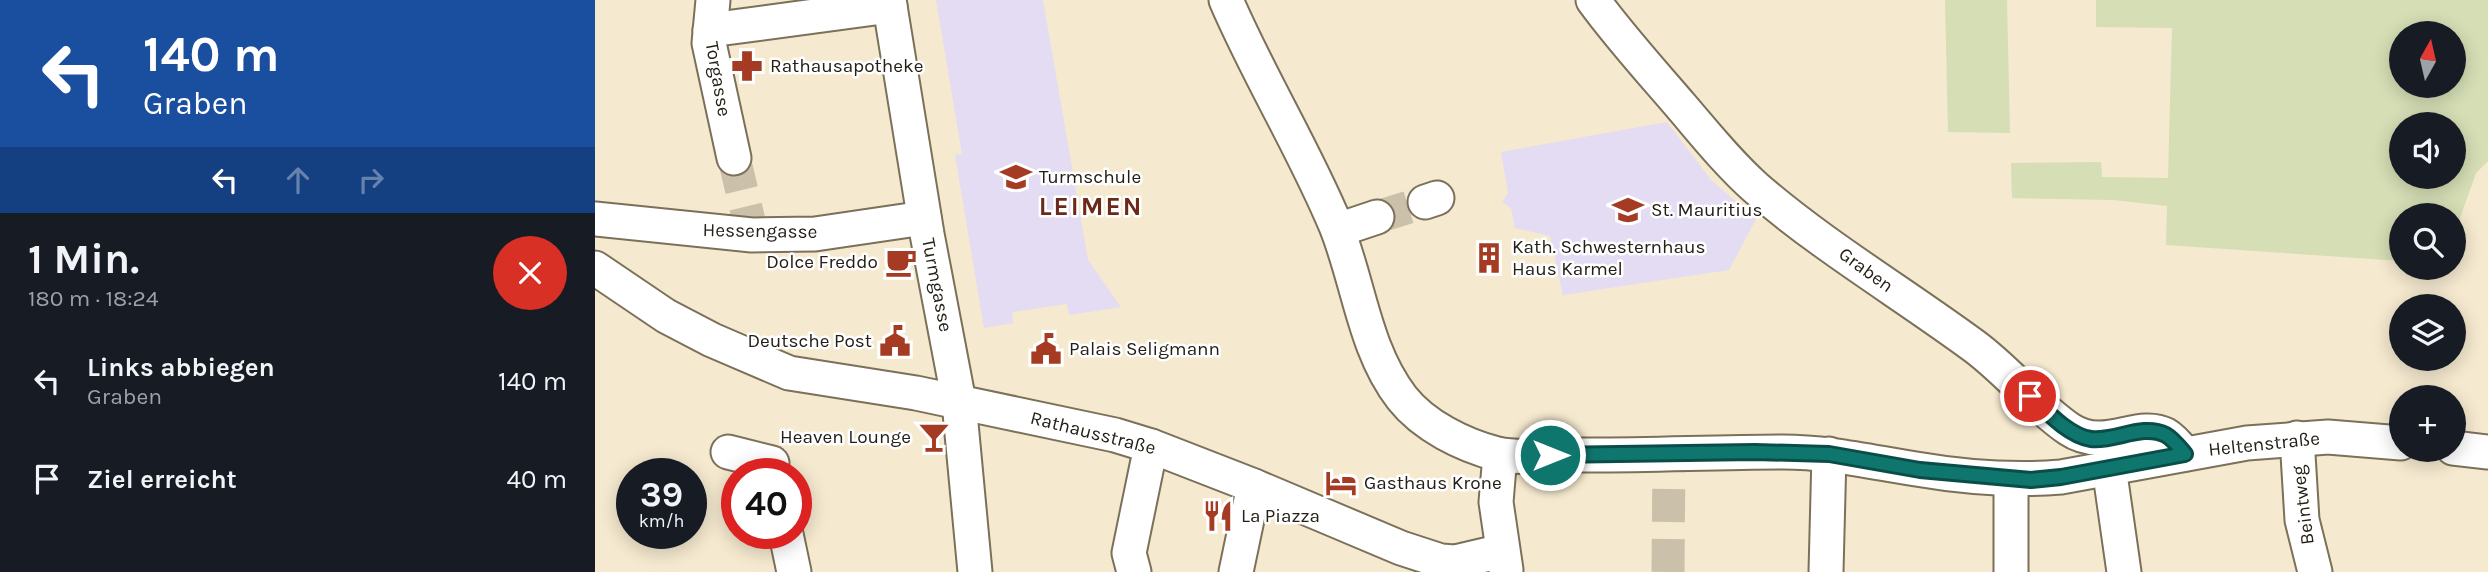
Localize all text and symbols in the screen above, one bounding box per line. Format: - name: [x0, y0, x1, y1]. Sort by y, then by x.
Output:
- north arrow: [2389, 21, 2466, 98]
- map controls: [2389, 21, 2466, 462]
- text: 140 m: [143, 26, 280, 83]
- icon: left: [28, 28, 119, 119]
- street label: Torgasse: [701, 40, 735, 118]
- pharmacy icon: Rathausapotheke: [730, 49, 764, 83]
- place label: Rathausapotheke: [770, 55, 923, 77]
- text: Graben: [143, 85, 248, 122]
- button: sound: [2389, 112, 2466, 189]
- school or university icon: Turmschule: [999, 160, 1033, 194]
- icon: left: [206, 161, 244, 199]
- icon: ahead: [279, 161, 317, 199]
- icon: right: [352, 161, 390, 199]
- place label: Turmschule: [1039, 166, 1141, 188]
- district label: LEIMEN: [1039, 191, 1143, 222]
- school or university icon: St. Mauritius: [1611, 193, 1645, 227]
- place label: St. Mauritius: [1651, 199, 1762, 221]
- button: search: [2389, 203, 2466, 280]
- street label: Hessengasse: [703, 219, 817, 243]
- text: 1 Min.: [28, 234, 139, 284]
- button: close: [493, 236, 567, 310]
- street label: Turmgasse: [917, 236, 957, 334]
- place label: Kath. Schwesternhaus Haus Karmel: [1512, 236, 1705, 280]
- building icon: Kath. Schwesternhaus Haus Karmel: [1472, 241, 1506, 275]
- street label: Graben: [1834, 243, 1898, 297]
- cafe icon: Dolce Freddo: [884, 245, 918, 279]
- place label: Dolce Freddo: [766, 251, 878, 273]
- text: 180 m · 18:24: [28, 285, 159, 312]
- button: layers: [2389, 294, 2466, 371]
- public building icon: Deutsche Post: [878, 324, 912, 358]
- place label: Deutsche Post: [748, 330, 872, 352]
- public building icon: Palais Seligmann: [1029, 332, 1063, 366]
- place label: Palais Seligmann: [1069, 338, 1220, 360]
- text: Links abbiegen: [87, 352, 275, 383]
- icon: left: [28, 362, 66, 400]
- text: 140 m: [498, 366, 567, 397]
- pin: [2000, 366, 2060, 426]
- icon: arrive: [2011, 377, 2049, 415]
- text: Graben: [87, 383, 162, 410]
- button: +: [2389, 385, 2466, 462]
- street label: Rathausstraße: [1028, 407, 1158, 459]
- position arrow: [1513, 418, 1587, 492]
- bar icon: Heaven Lounge: [917, 420, 951, 454]
- place label: Heaven Lounge: [780, 426, 911, 448]
- street label: Heltenstraße: [2207, 427, 2321, 461]
- speed limit sign: 40: [721, 458, 812, 549]
- icon: arrive: [28, 460, 66, 498]
- text: Ziel erreicht: [87, 464, 237, 495]
- text: 40 m: [507, 464, 567, 495]
- street label: Beintweg: [2287, 464, 2319, 546]
- hotel icon: Gasthaus Krone: [1324, 466, 1358, 500]
- place label: Gasthaus Krone: [1364, 472, 1502, 494]
- text: 39: [640, 474, 683, 515]
- restaurant icon: La Piazza: [1201, 499, 1235, 533]
- place label: La Piazza: [1241, 505, 1320, 527]
- text: km/h: [639, 510, 684, 532]

